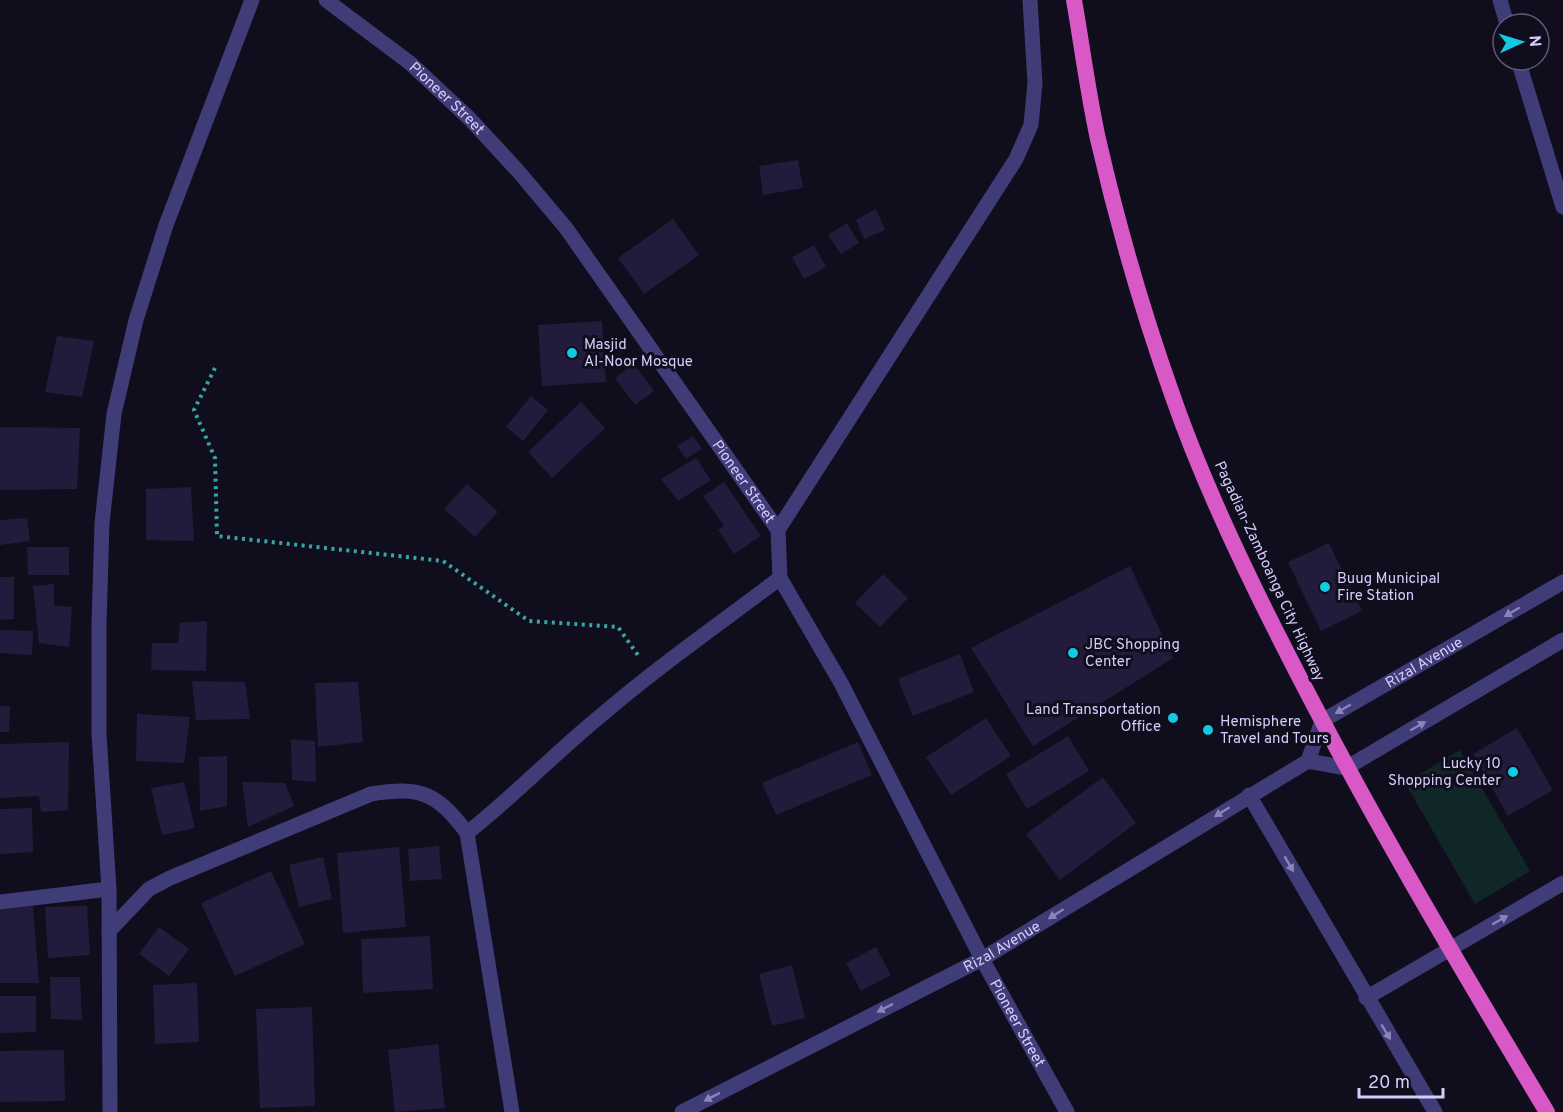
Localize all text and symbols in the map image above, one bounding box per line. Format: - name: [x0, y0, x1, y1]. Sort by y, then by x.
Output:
- north arrow: [1491, 12, 1551, 72]
- text: N: [1524, 35, 1544, 48]
- street label: Pioneer Street: [404, 59, 488, 139]
- place label: Masjid Al-Noor Mosque: [584, 336, 693, 372]
- marker: Masjid Al-Noor Mosque: [565, 346, 579, 360]
- street label: Pioneer Street: [707, 437, 778, 528]
- street label: Pagadian-Zamboanga City Highway: [1209, 458, 1328, 685]
- place label: Buug Municipal Fire Station: [1337, 570, 1440, 606]
- marker: Buug Municipal Fire Station: [1318, 580, 1332, 594]
- one-way arrow: [1504, 606, 1520, 617]
- street label: Rizal Avenue: [1383, 634, 1467, 693]
- place label: JBC Shopping Center: [1085, 636, 1180, 672]
- marker: JBC Shopping Center: [1066, 646, 1080, 660]
- place label: Land Transportation Office: [1026, 701, 1161, 737]
- one-way arrow: [1334, 704, 1351, 714]
- marker: Land Transportation Office: [1166, 711, 1180, 725]
- place label: Hemisphere Travel and Tours: [1220, 713, 1329, 749]
- one-way arrow: [1410, 720, 1426, 731]
- marker: Hemisphere Travel and Tours: [1201, 723, 1215, 737]
- place label: Lucky 10 Shopping Center: [1388, 755, 1501, 791]
- marker: Lucky 10 Shopping Center: [1506, 765, 1520, 779]
- one-way arrow: [1214, 806, 1230, 817]
- one-way arrow: [1283, 856, 1294, 872]
- one-way arrow: [1048, 908, 1064, 919]
- one-way arrow: [1492, 915, 1509, 925]
- street label: Rizal Avenue: [961, 918, 1044, 978]
- street label: Pioneer Street: [984, 977, 1048, 1071]
- one-way arrow: [877, 1004, 894, 1013]
- one-way arrow: [1381, 1024, 1392, 1040]
- scale bar: [1359, 1061, 1443, 1099]
- text: 20 m: [1368, 1072, 1410, 1095]
- one-way arrow: [703, 1092, 720, 1102]

